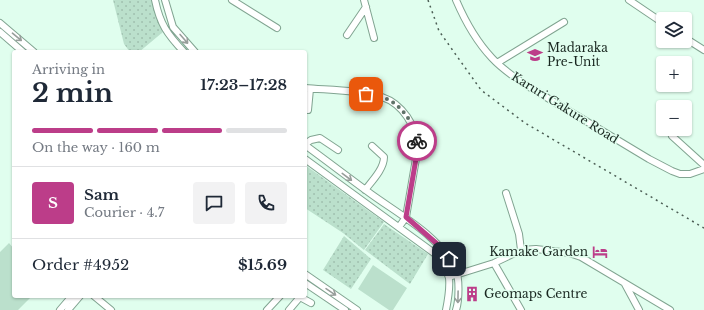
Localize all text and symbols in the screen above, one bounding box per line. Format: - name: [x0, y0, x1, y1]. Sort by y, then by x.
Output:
- map controls: [656, 12, 692, 136]
- button: layers: [656, 12, 692, 48]
- one-way arrow: [12, 33, 23, 42]
- one-way arrow: [180, 34, 189, 45]
- place label: Madaraka Pre-Unit: [547, 40, 608, 69]
- school or university icon: Madaraka Pre-Unit: [526, 46, 544, 64]
- button: +: [656, 56, 692, 92]
- text: Arriving in: [32, 61, 105, 78]
- street label: Karuri Gakure Road: [509, 69, 622, 147]
- text: 17:23–17:28: [200, 75, 287, 94]
- text: 2 min: [32, 77, 113, 109]
- pin: [349, 77, 383, 111]
- icon: bag: [355, 83, 377, 105]
- button: −: [656, 100, 692, 136]
- courier: [397, 121, 437, 161]
- icon: bike: [406, 130, 428, 152]
- text: On the way · 160 m: [32, 139, 160, 156]
- one-way arrow: [342, 172, 353, 181]
- button: chat: [193, 182, 235, 224]
- button: phone: [245, 182, 287, 224]
- text: Sam: [84, 185, 119, 204]
- text: S: [48, 193, 58, 212]
- text: Courier · 4.7: [84, 204, 164, 221]
- pin: [432, 242, 466, 276]
- hotel icon: Kamake Garden: [591, 243, 609, 261]
- place label: Kamake Garden: [489, 244, 588, 259]
- icon: home: [438, 248, 460, 270]
- text: Order #4952: [32, 255, 129, 274]
- text: $15.69: [238, 255, 287, 274]
- building icon: Geomaps Centre: [463, 285, 481, 303]
- place label: Geomaps Centre: [484, 286, 588, 301]
- one-way arrow: [325, 288, 336, 296]
- one-way arrow: [454, 290, 462, 303]

